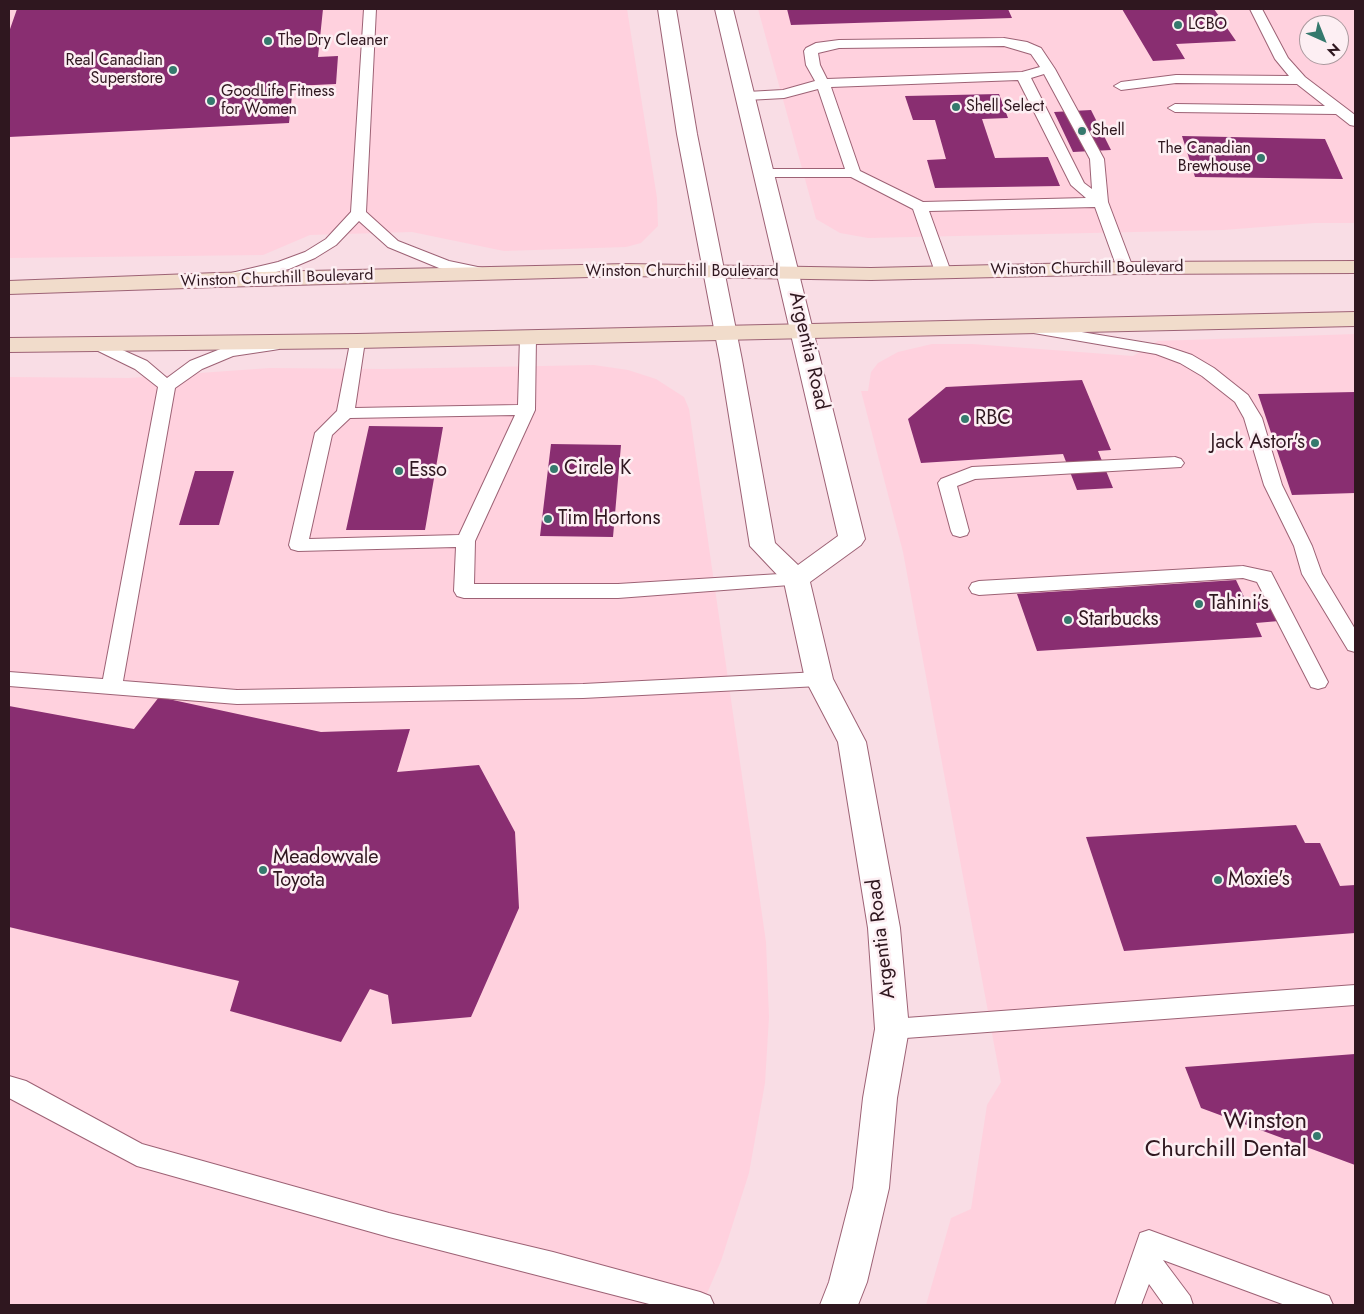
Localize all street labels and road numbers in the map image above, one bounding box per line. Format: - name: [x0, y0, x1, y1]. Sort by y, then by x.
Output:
- street label: Winston Churchill Boulevard: [990, 258, 1184, 280]
- street label: Winston Churchill Boulevard: [585, 262, 779, 282]
- street label: Winston Churchill Boulevard: [180, 266, 374, 292]
- street label: Argentia Road: [783, 289, 833, 413]
- street label: Argentia Road: [863, 878, 901, 1000]

